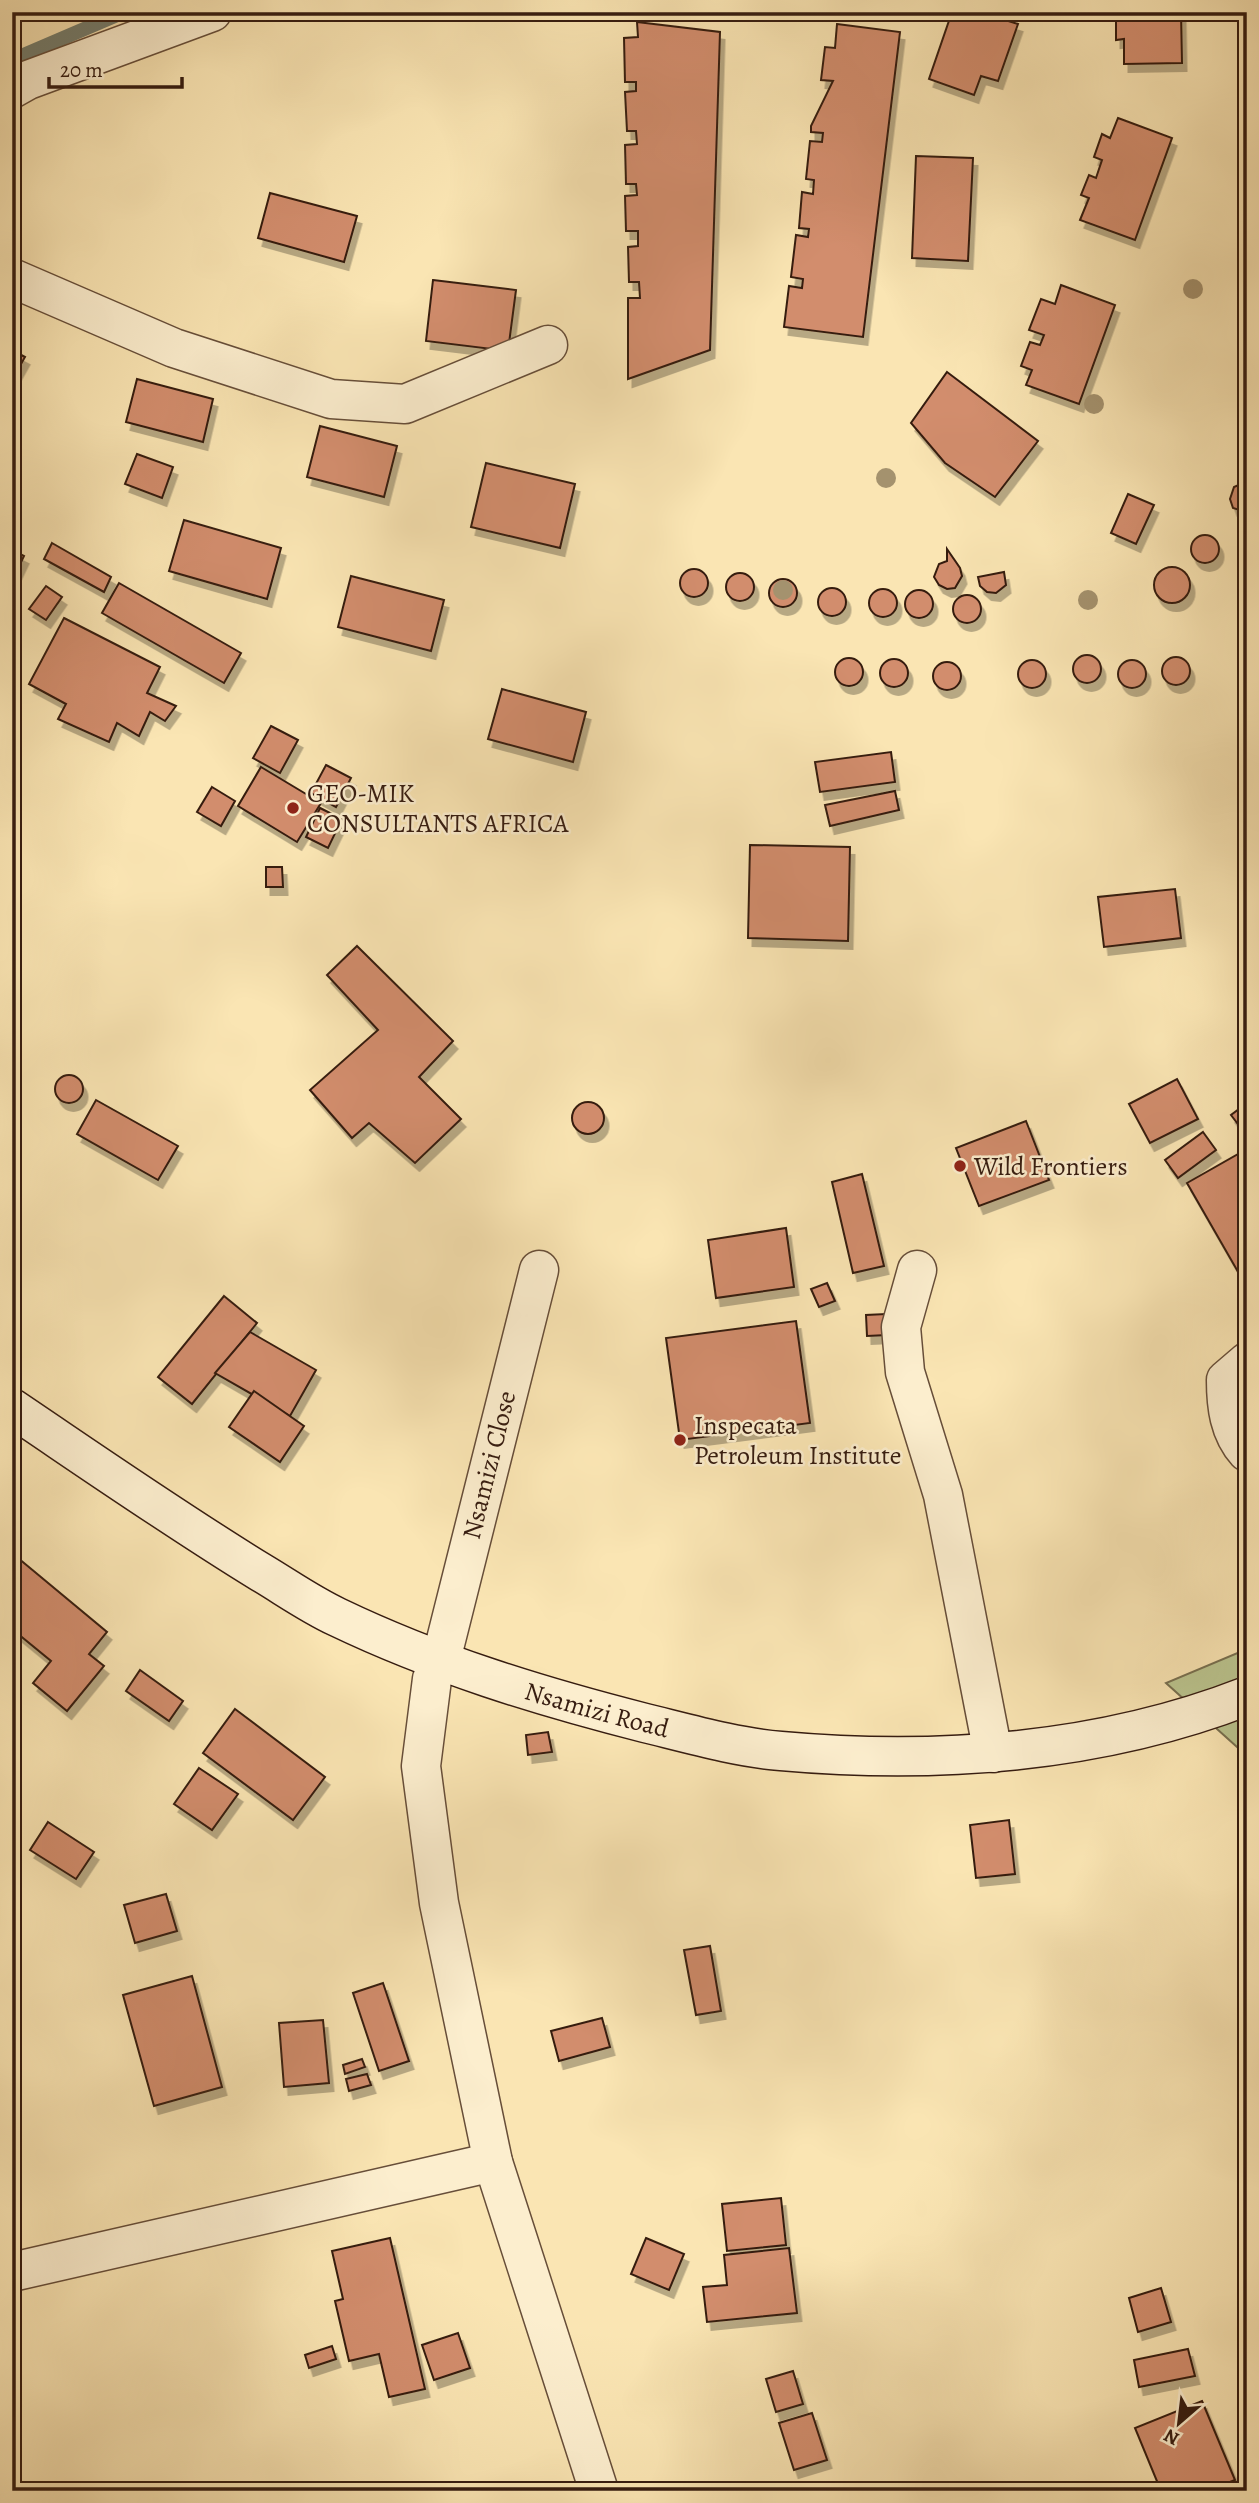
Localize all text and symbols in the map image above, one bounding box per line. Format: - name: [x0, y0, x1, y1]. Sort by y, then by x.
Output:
- scale bar: [49, 46, 182, 90]
- text: 20 m: [60, 56, 103, 84]
- place label: GEO-MIK CONSULTANTS AFRICA: [307, 776, 569, 841]
- marker: GEO-MIK CONSULTANTS AFRICA: [285, 800, 301, 816]
- place label: Wild Frontiers: [973, 1149, 1128, 1184]
- marker: Wild Frontiers: [952, 1158, 968, 1174]
- street label: Nsamizi Close: [454, 1387, 524, 1543]
- place label: Inspecata Petroleum Institute: [694, 1408, 901, 1473]
- marker: Inspecata Petroleum Institute: [672, 1432, 688, 1448]
- street label: Nsamizi Road: [520, 1673, 673, 1746]
- north arrow: [1144, 2388, 1214, 2458]
- text: N: [1159, 2422, 1184, 2452]

